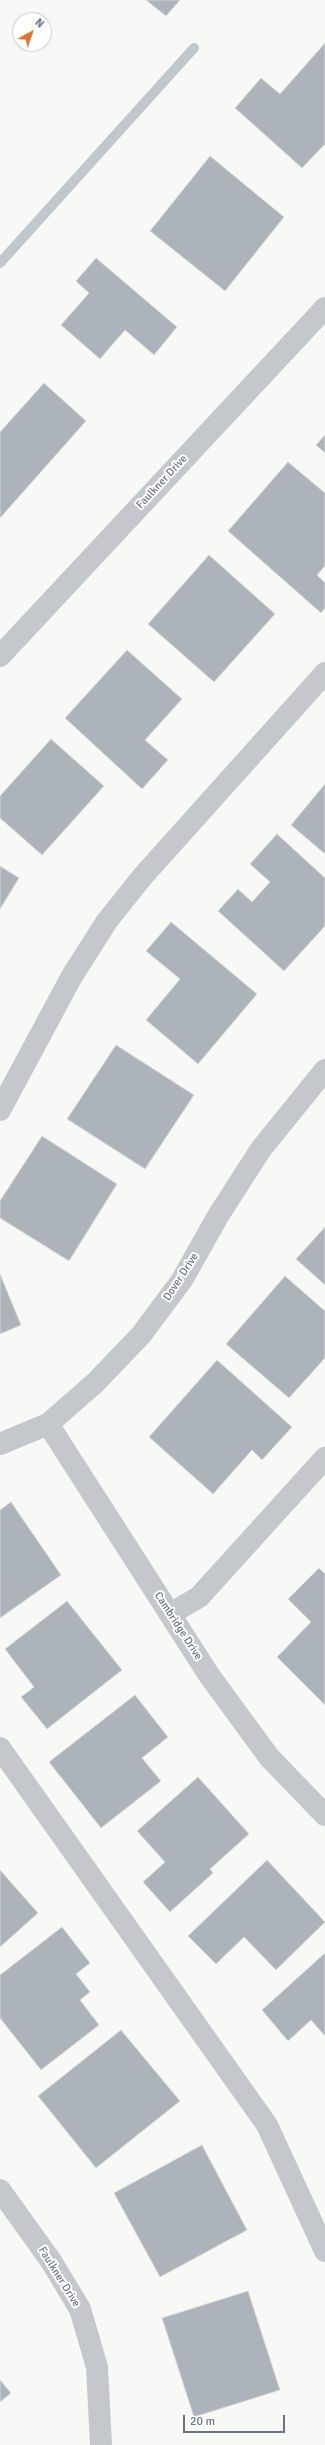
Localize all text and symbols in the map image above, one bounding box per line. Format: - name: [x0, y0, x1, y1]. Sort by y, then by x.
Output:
- north arrow: [12, 12, 52, 52]
- text: N: [32, 16, 47, 31]
- street label: Faulkner Drive: [134, 453, 190, 511]
- street label: Dover Drive: [161, 1251, 201, 1303]
- street label: Cambridge Drive: [151, 1590, 205, 1662]
- street label: Faulkner Drive: [35, 2245, 83, 2309]
- scale bar: [185, 2407, 287, 2433]
- text: 20 m: [190, 2414, 215, 2429]

